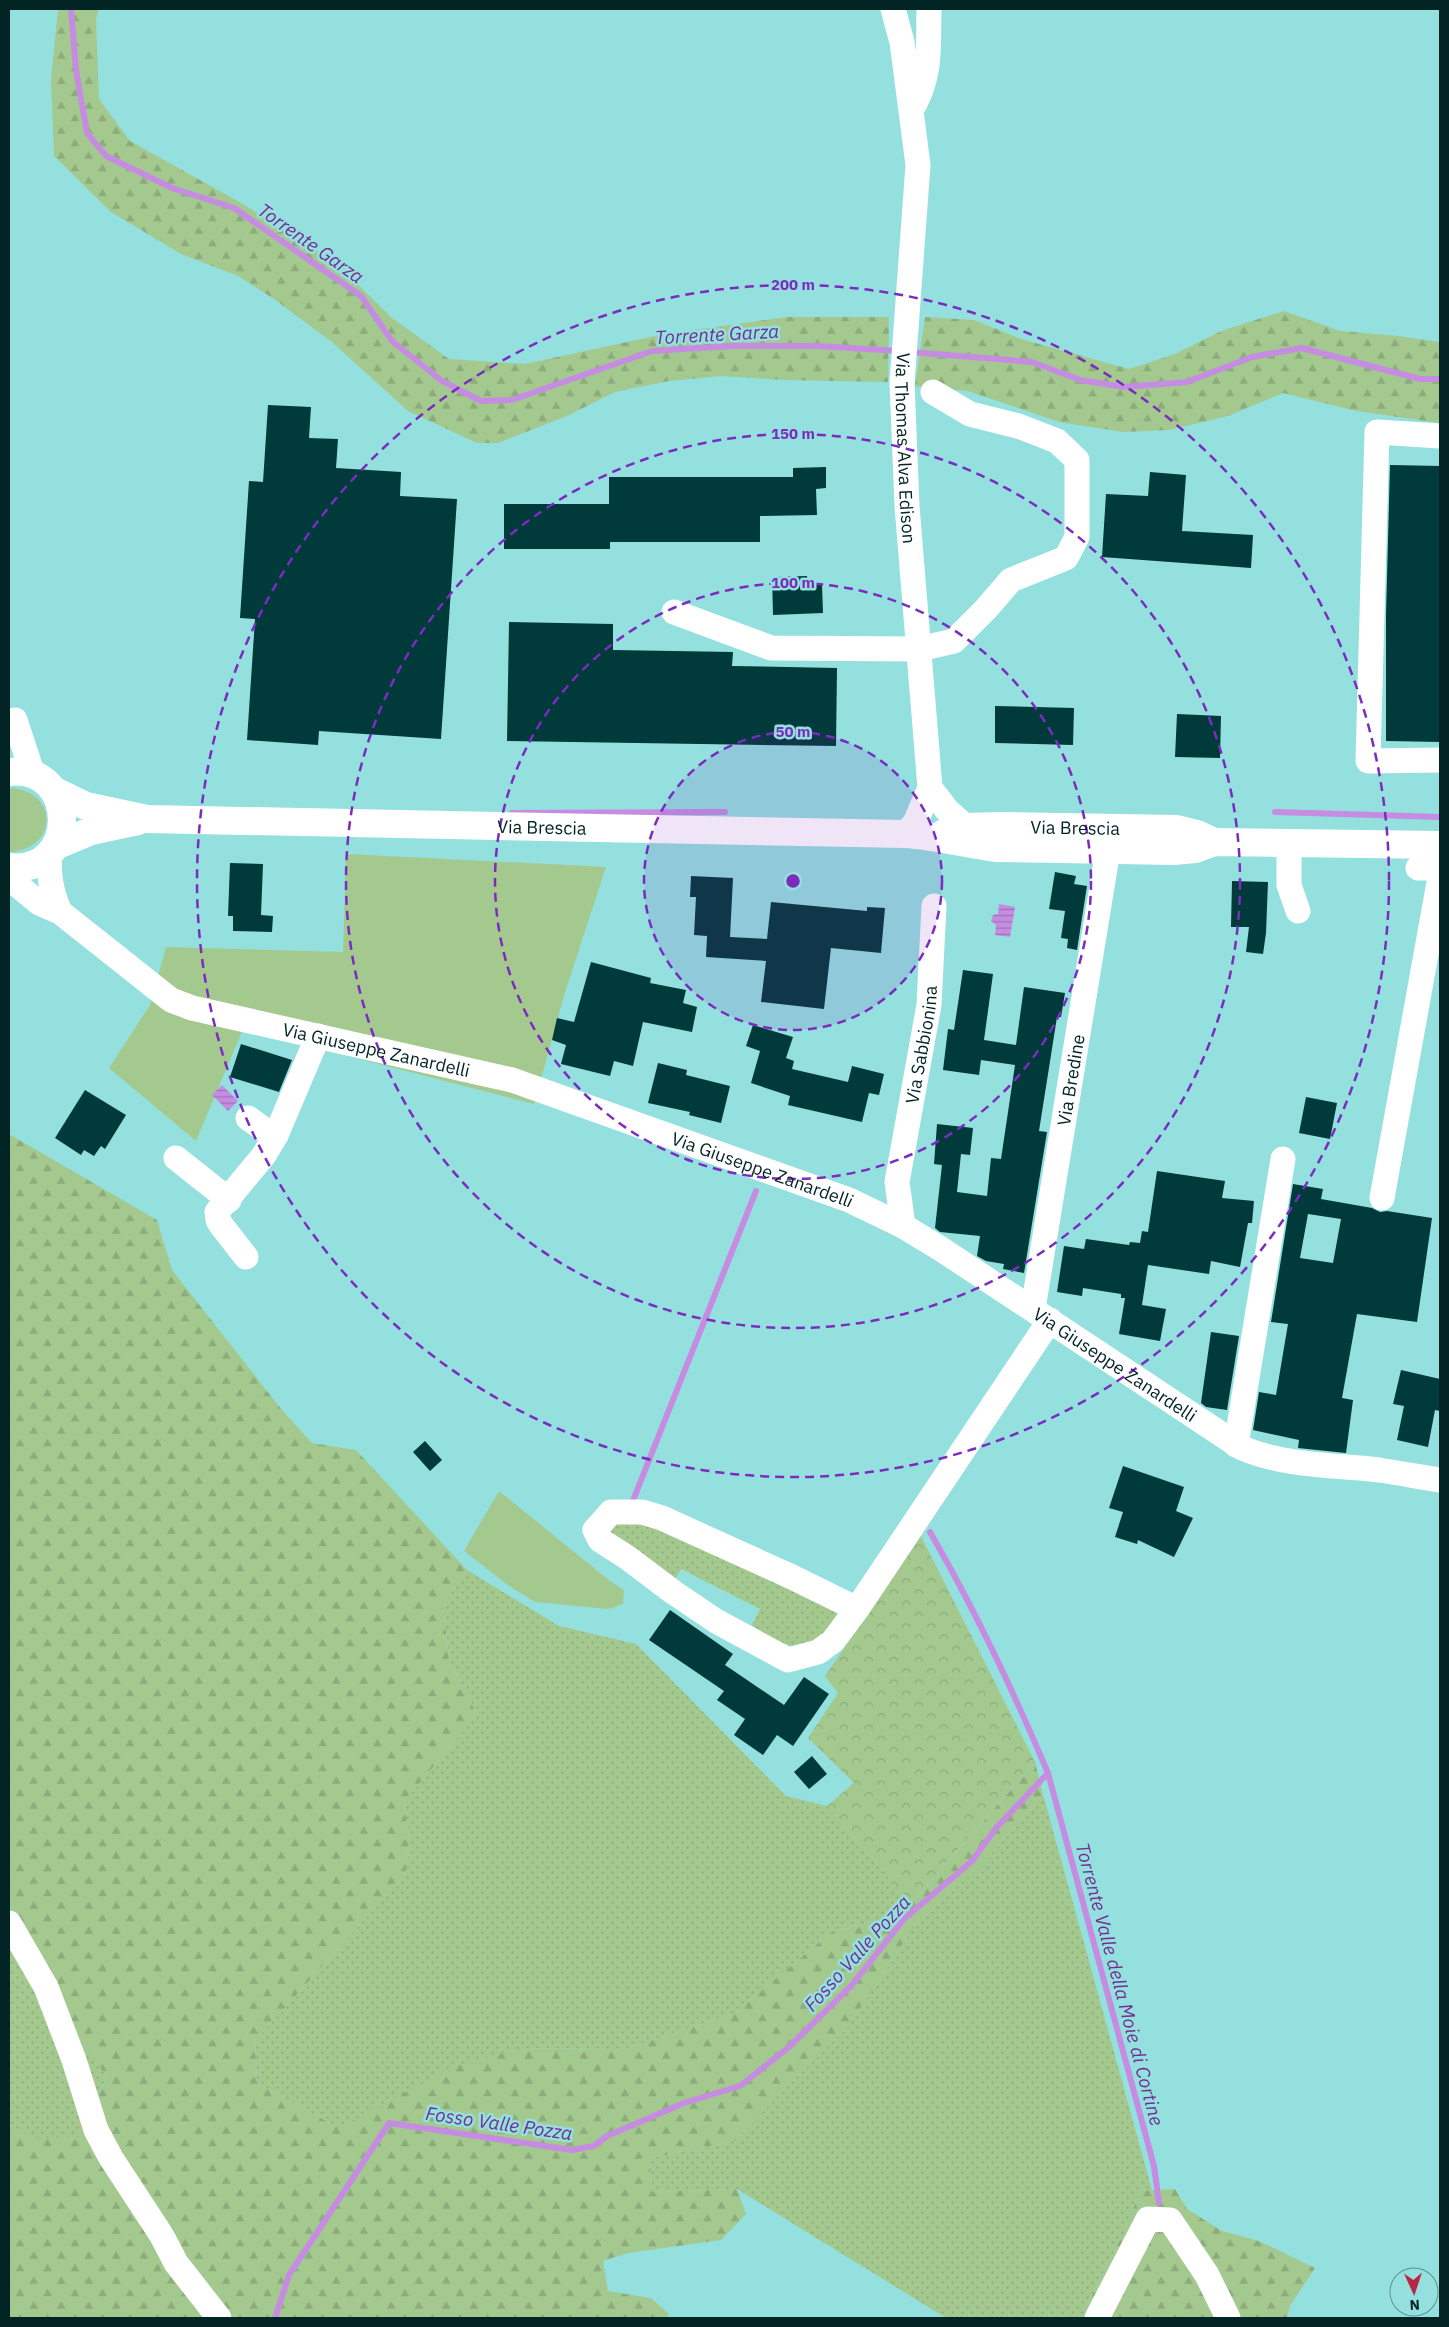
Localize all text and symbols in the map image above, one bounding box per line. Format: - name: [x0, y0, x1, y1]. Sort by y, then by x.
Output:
- water label: Torrente Garza: [253, 198, 369, 288]
- text: 200 m: [771, 275, 815, 294]
- water label: Torrente Garza: [654, 319, 780, 349]
- street label: Via Thomas Alva Edison: [890, 352, 922, 545]
- text: 150 m: [771, 424, 815, 443]
- text: 100 m: [771, 573, 815, 592]
- text: 50 m: [776, 722, 810, 741]
- street label: Via Brescia: [497, 814, 587, 839]
- street label: Via Brescia: [1030, 815, 1120, 840]
- centre of rings: [784, 872, 802, 890]
- street label: Via Sabbionina: [900, 985, 941, 1105]
- street label: Via Giuseppe Zanardelli: [281, 1017, 472, 1082]
- street label: Via Bredine: [1052, 1032, 1089, 1128]
- street label: Via Giuseppe Zanardelli: [669, 1126, 858, 1212]
- street label: Via Giuseppe Zanardelli: [1029, 1302, 1201, 1427]
- water label: Torrente Valle della Moie di Cortine: [1071, 1840, 1169, 2128]
- water label: Fosso Valle Pozza: [799, 1890, 915, 2016]
- water label: Fosso Valle Pozza: [424, 2101, 574, 2145]
- north arrow: [1389, 2267, 1439, 2317]
- text: N: [1409, 2296, 1420, 2314]

